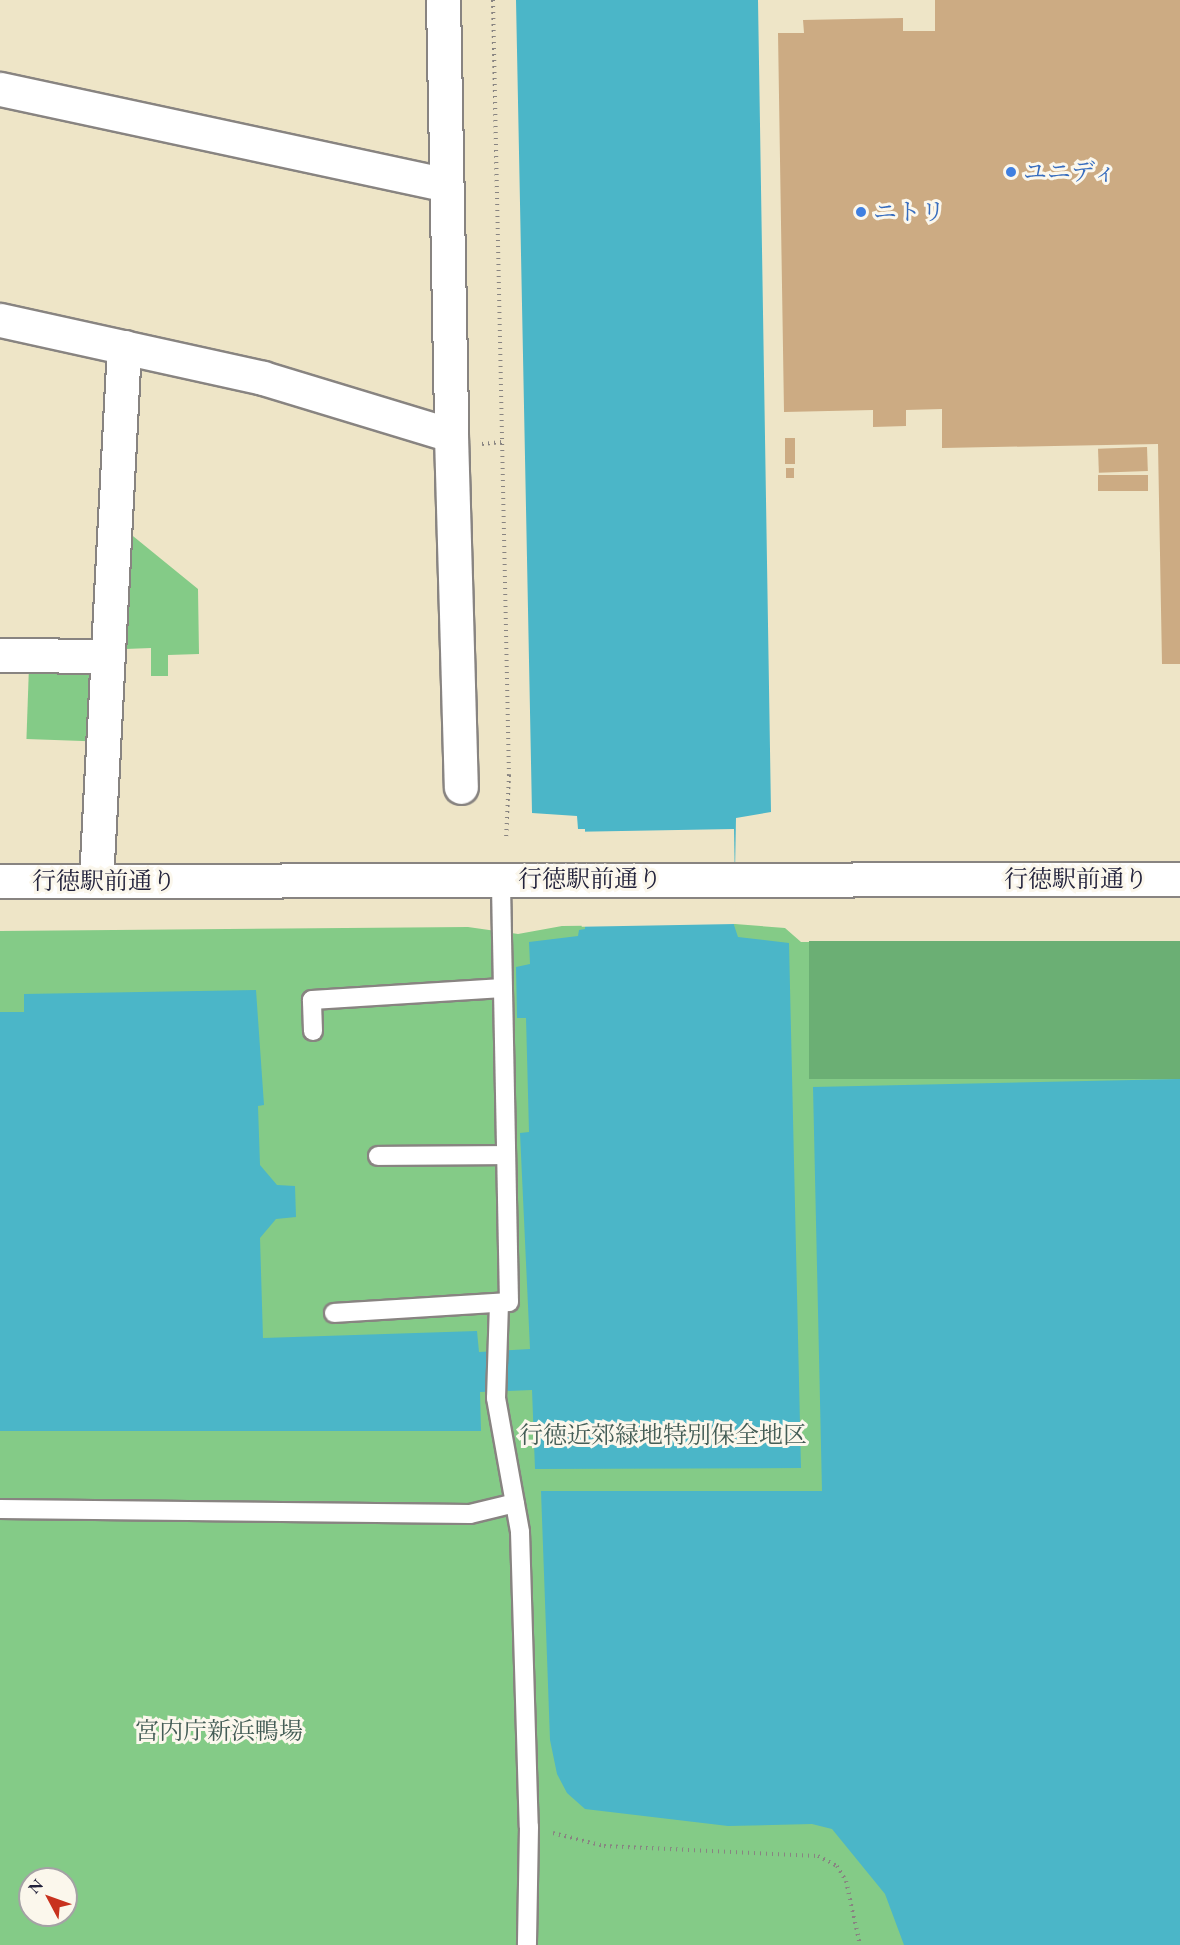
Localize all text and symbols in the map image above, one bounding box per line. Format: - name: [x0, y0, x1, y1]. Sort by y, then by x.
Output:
- place label: ユニディ: [1023, 158, 1119, 186]
- marker: ユニディ: [1004, 165, 1018, 179]
- place label: ニトリ: [873, 198, 945, 226]
- marker: ニトリ: [854, 205, 868, 219]
- street label: 行徳駅前通り: [518, 865, 662, 893]
- street label: 行徳駅前通り: [1004, 865, 1148, 893]
- street label: 行徳駅前通り: [32, 867, 176, 895]
- park label: 行徳近郊緑地特別保全地区: [519, 1421, 807, 1449]
- park label: 宮内庁新浜鴨場: [135, 1717, 303, 1745]
- north arrow: [18, 1867, 78, 1927]
- text: N: [23, 1874, 48, 1898]

